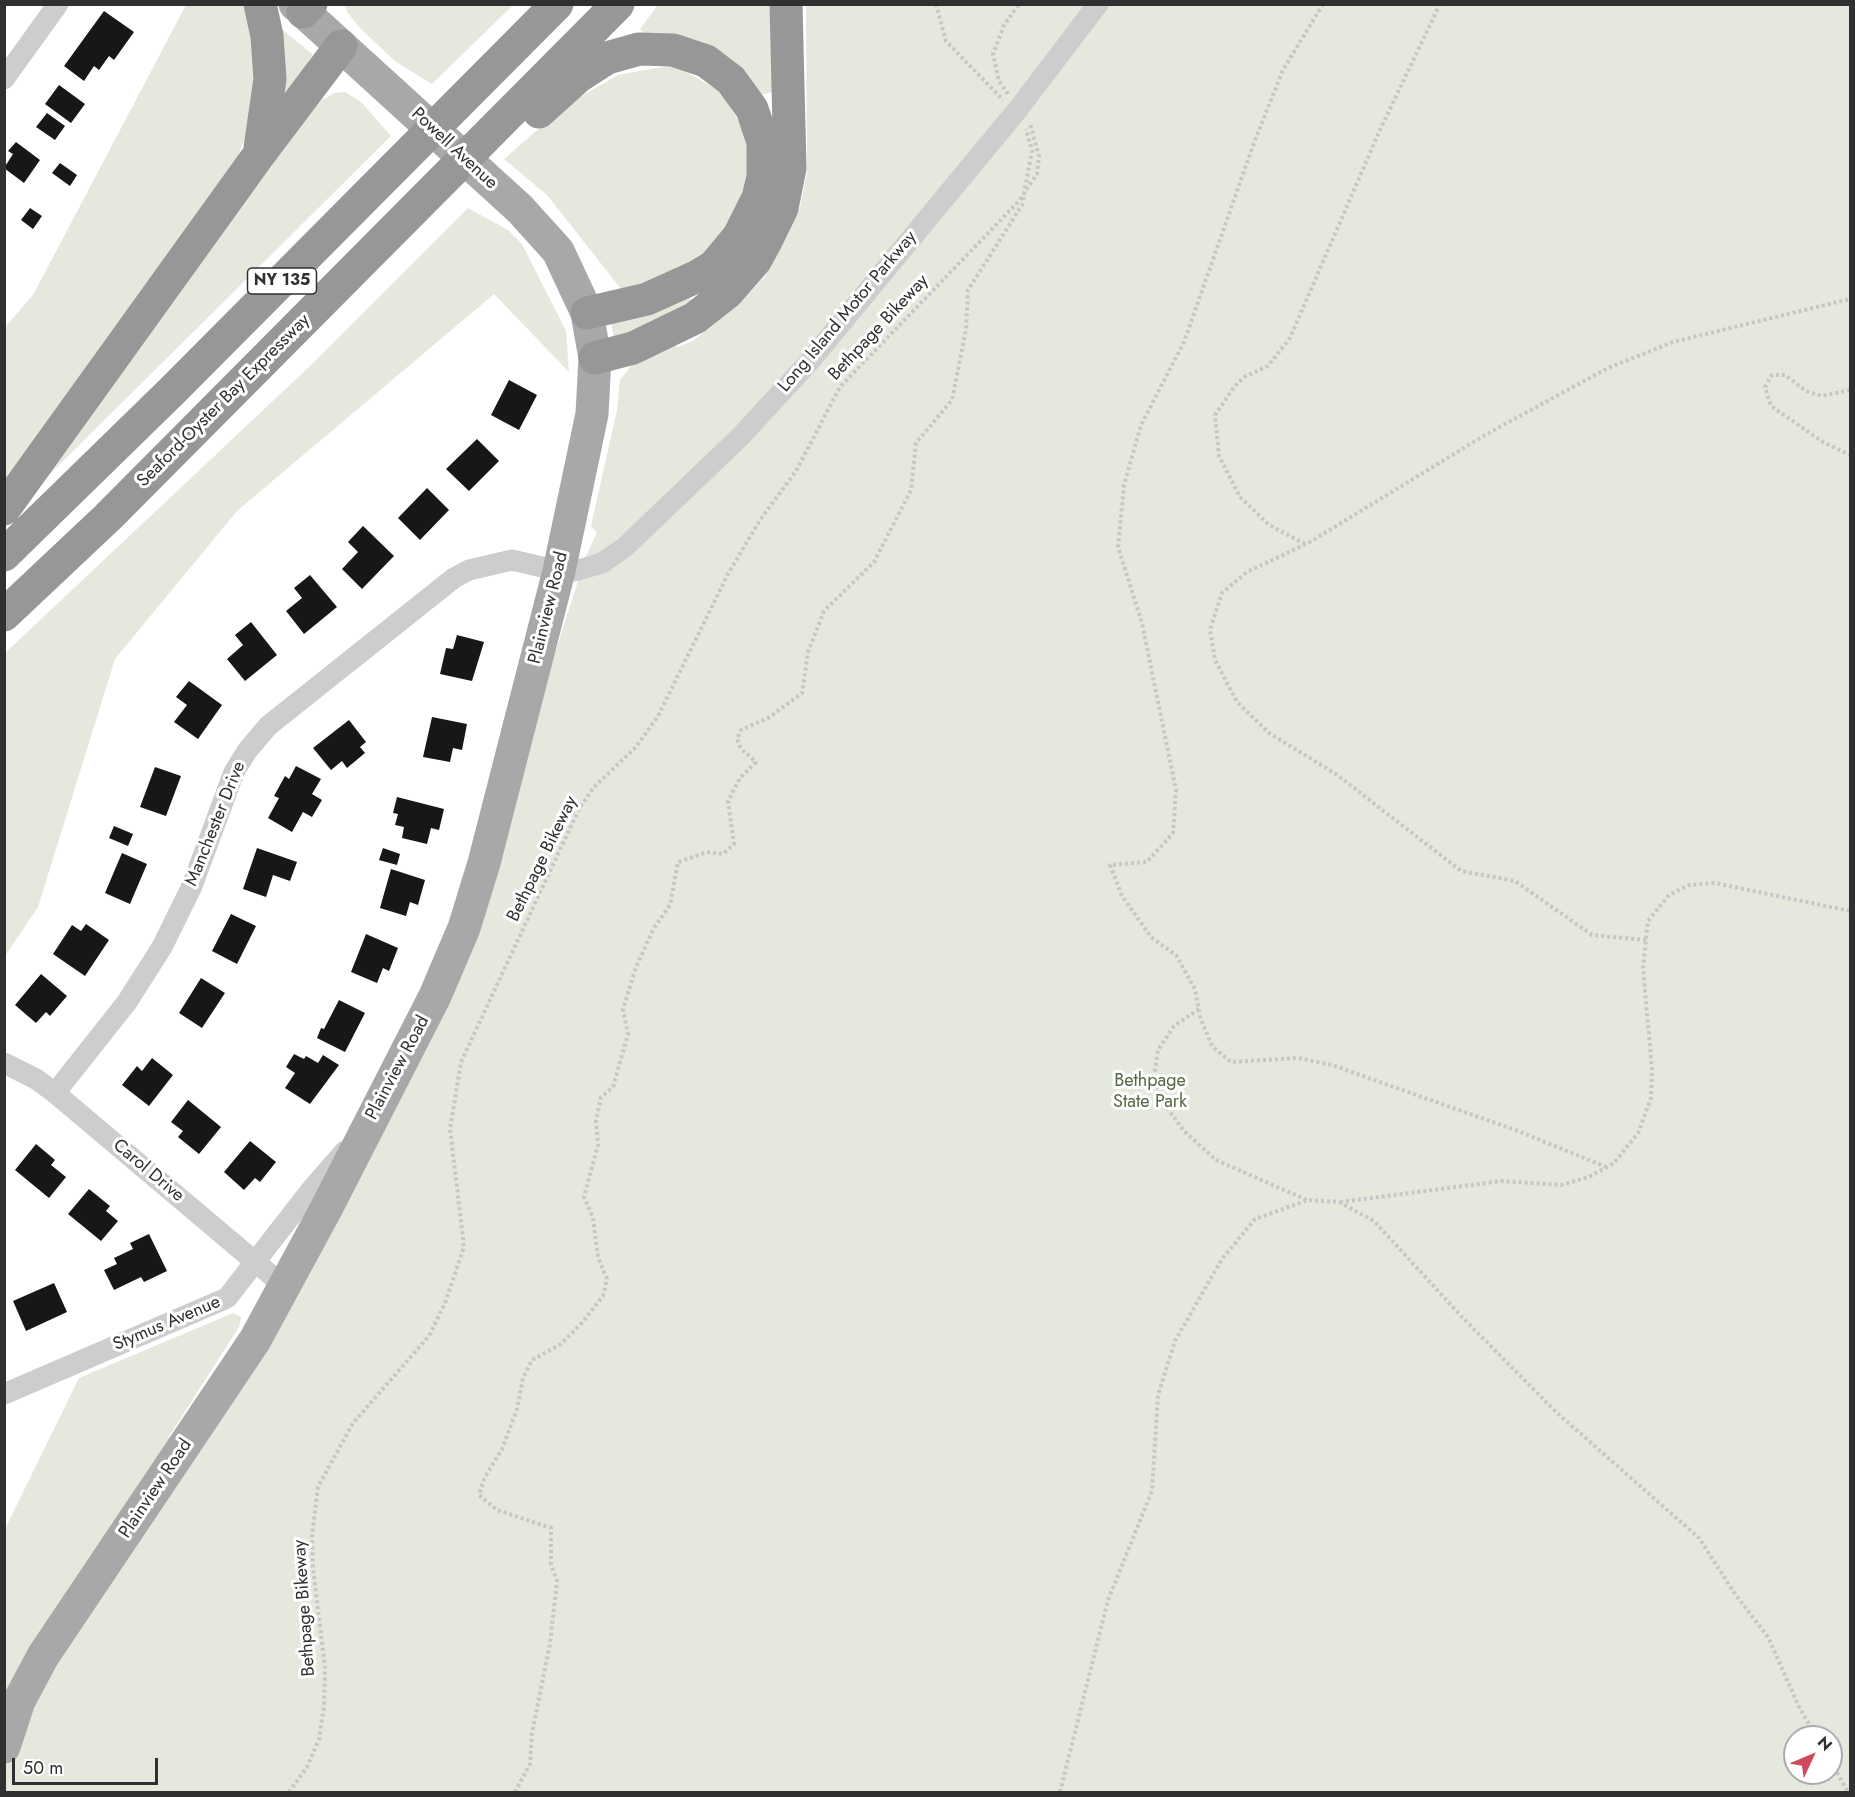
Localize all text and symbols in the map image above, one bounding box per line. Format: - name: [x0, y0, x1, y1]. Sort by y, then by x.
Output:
- street label: Powell Avenue: [406, 104, 502, 194]
- street label: Long Island Motor Parkway: [774, 227, 922, 397]
- road number: NY 135: [248, 268, 316, 294]
- street label: Bethpage Bikeway: [824, 271, 934, 385]
- street label: Seaford-Oyster Bay Expressway: [133, 310, 315, 492]
- street label: Plainview Road: [525, 550, 573, 666]
- street label: Manchester Drive: [181, 759, 251, 889]
- street label: Bethpage Bikeway: [503, 793, 583, 925]
- street label: Plainview Road: [362, 1012, 434, 1124]
- park label: Bethpage State Park: [1113, 1071, 1187, 1114]
- street label: Carol Drive: [108, 1135, 188, 1207]
- street label: Stymus Avenue: [110, 1292, 224, 1356]
- street label: Plainview Road: [115, 1435, 197, 1543]
- street label: Bethpage Bikeway: [289, 1539, 321, 1677]
- north arrow: [1783, 1725, 1843, 1785]
- text: N: [1812, 1731, 1838, 1756]
- scale bar: [15, 1746, 160, 1784]
- text: 50 m: [23, 1755, 63, 1781]

